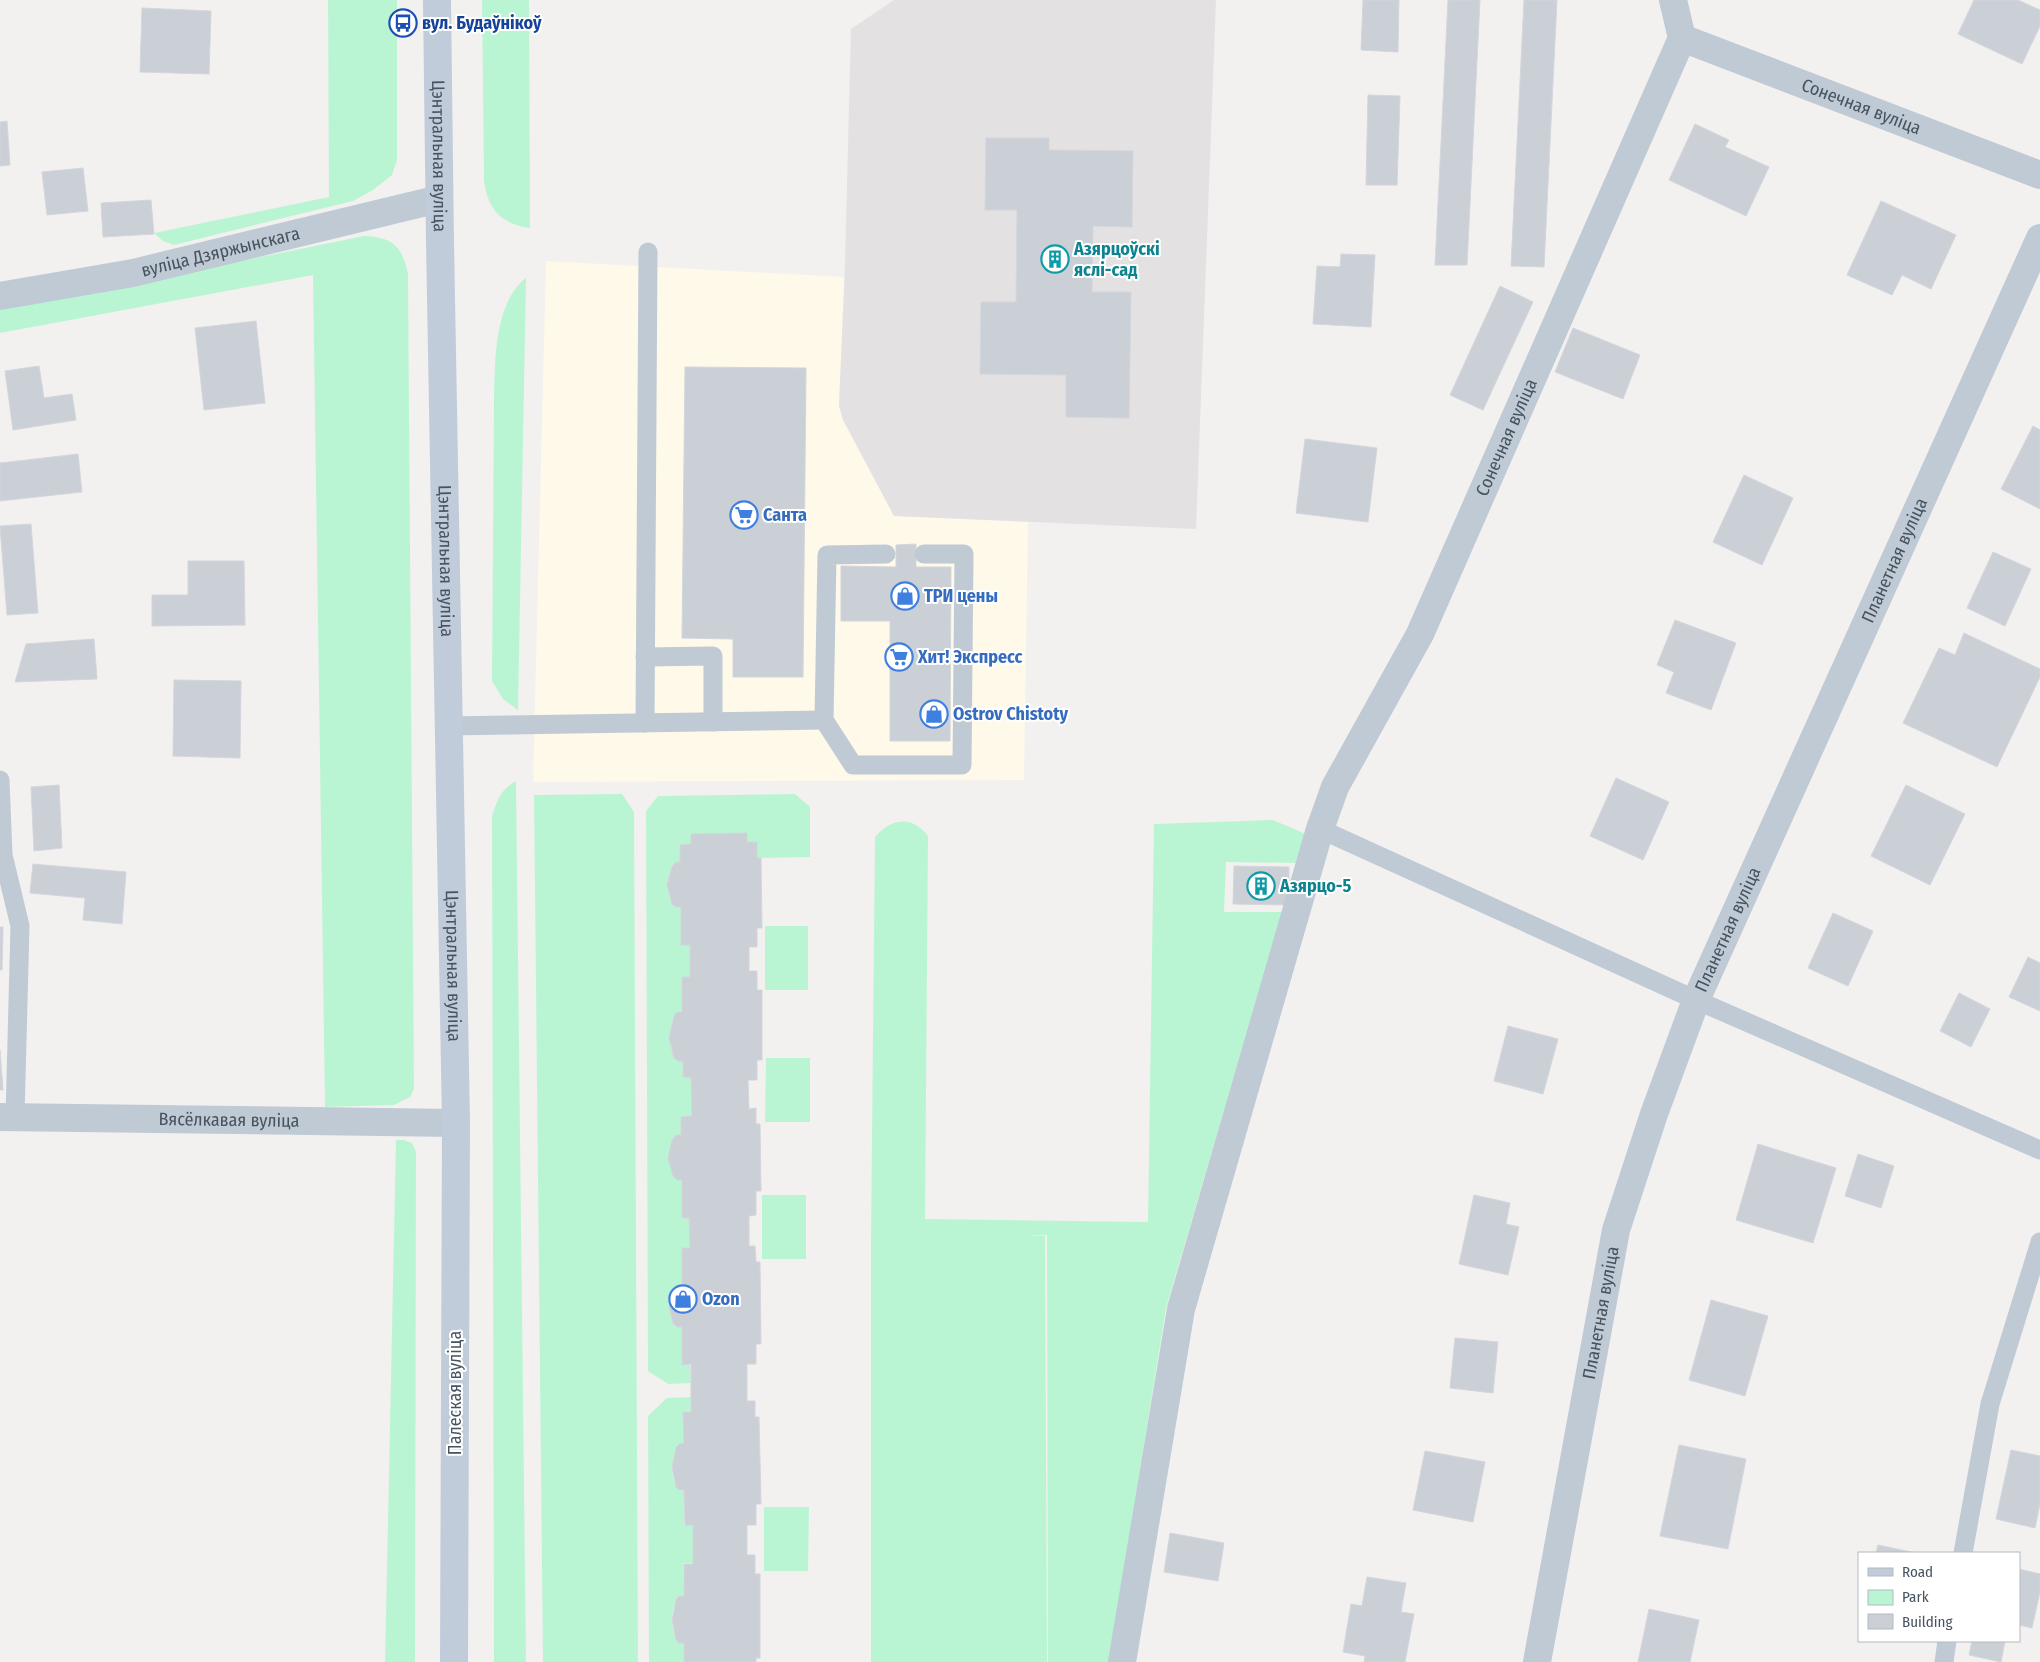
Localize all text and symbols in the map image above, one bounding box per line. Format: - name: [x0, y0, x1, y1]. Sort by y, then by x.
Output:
- bus stop icon: вул. Будаўнікоў: [388, 8, 418, 38]
- place label: вул. Будаўнікоў: [422, 12, 542, 34]
- street label: Сонечная вуліца: [1798, 74, 1924, 139]
- street label: Цэнтральная вуліца: [427, 80, 451, 232]
- street label: вуліца Дзяржынскага: [139, 222, 302, 282]
- place label: Азярцоўскі яслі-сад: [1073, 238, 1160, 281]
- building icon: Азярцоўскі яслі-сад: [1040, 244, 1070, 274]
- street label: Сонечная вуліца: [1471, 375, 1542, 500]
- street label: Цэнтральная вуліца: [433, 485, 458, 637]
- street label: Планетная вуліца: [1857, 494, 1932, 626]
- supermarket icon: Санта: [729, 500, 759, 530]
- place label: Санта: [763, 504, 807, 526]
- shop icon: ТРИ цены: [890, 581, 920, 611]
- place label: ТРИ цены: [924, 585, 998, 607]
- supermarket icon: Хит! Экспресс: [884, 642, 914, 672]
- place label: Хит! Экспресс: [917, 646, 1023, 668]
- shop icon: Ostrov Chistoty: [919, 699, 949, 729]
- place label: Ostrov Chistoty: [953, 703, 1068, 725]
- street label: Планетная вуліца: [1690, 863, 1766, 996]
- building icon: Азярцо-5: [1246, 871, 1276, 901]
- place label: Азярцо-5: [1279, 875, 1351, 897]
- street label: Цэнтральная вуліца: [441, 890, 466, 1042]
- street label: Вясёлкавая вуліца: [158, 1108, 300, 1132]
- street label: Планетная вуліца: [1578, 1244, 1624, 1381]
- shop icon: Ozon: [668, 1284, 698, 1314]
- place label: Ozon: [702, 1288, 740, 1310]
- street label: Палеская вуліца: [444, 1331, 466, 1455]
- legend: [1858, 1552, 2020, 1642]
- text: Road: [1902, 1563, 1933, 1581]
- text: Park: [1902, 1588, 1929, 1606]
- text: Building: [1902, 1613, 1953, 1631]

